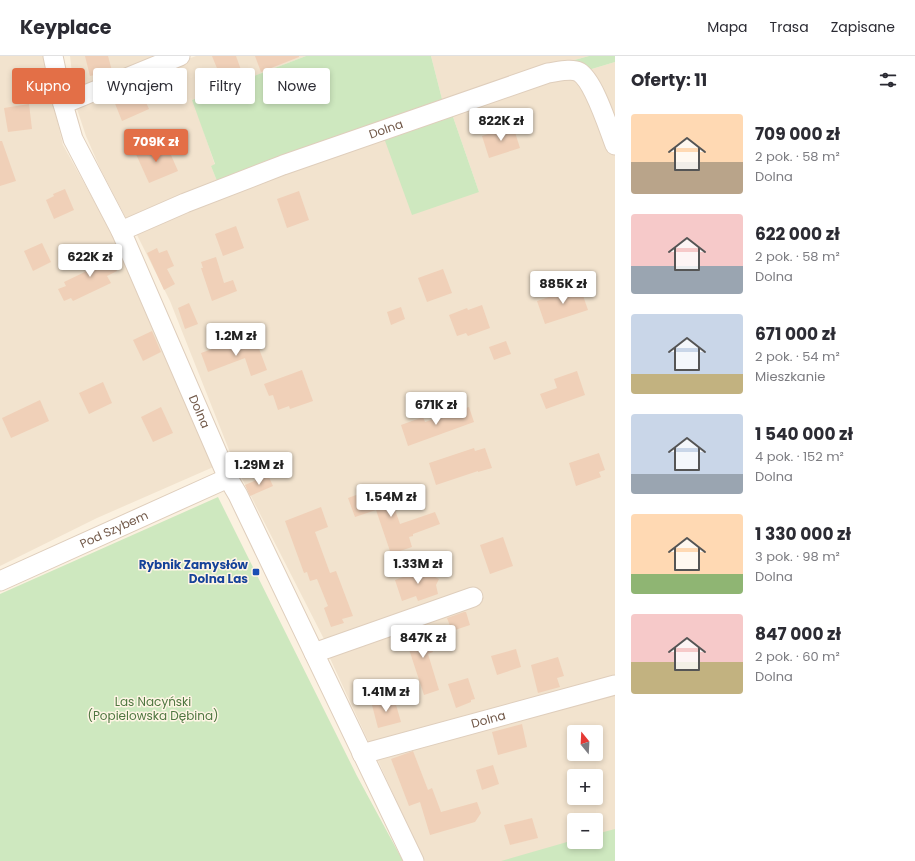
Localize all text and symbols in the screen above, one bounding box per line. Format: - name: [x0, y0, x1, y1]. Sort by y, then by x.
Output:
- text: Keyplace: [20, 14, 112, 41]
- text: Mapa: [707, 17, 748, 37]
- text: Trasa: [770, 17, 809, 37]
- text: Zapisane: [831, 17, 895, 37]
- chip: Kupno: [12, 68, 85, 104]
- chip: Wynajem: [93, 68, 187, 104]
- chip: Filtry: [195, 68, 255, 104]
- chip: Nowe: [263, 68, 330, 104]
- text: Oferty: 11: [631, 68, 707, 92]
- icon: filters: [877, 69, 899, 91]
- pin: 822K zł: [464, 108, 538, 142]
- text: 822K zł: [478, 111, 524, 130]
- street label: Dolna: [367, 115, 405, 143]
- text: 709 000 zł: [755, 122, 840, 146]
- pin: 709K zł: [119, 129, 193, 163]
- icon: home: [663, 130, 711, 178]
- text: 709K zł: [133, 132, 179, 151]
- text: 2 pok. · 58 m²: [755, 147, 840, 166]
- text: Dolna: [755, 167, 793, 186]
- text: 622 000 zł: [755, 222, 840, 246]
- icon: home: [663, 230, 711, 278]
- pin: 622K zł: [53, 244, 127, 278]
- text: 622K zł: [67, 247, 113, 266]
- text: 2 pok. · 58 m²: [755, 247, 840, 266]
- text: Dolna: [755, 267, 793, 286]
- pin: 885K zł: [526, 271, 600, 305]
- text: 885K zł: [539, 274, 587, 293]
- text: 671 000 zł: [755, 322, 836, 346]
- pin: 1.2M zł: [199, 323, 273, 357]
- text: 1.2M zł: [215, 326, 257, 345]
- icon: home: [663, 330, 711, 378]
- text: 2 pok. · 54 m²: [755, 347, 840, 366]
- text: Mieszkanie: [755, 367, 825, 386]
- street label: Dolna: [185, 392, 214, 431]
- pin: 671K zł: [399, 392, 473, 426]
- text: 671K zł: [415, 395, 457, 414]
- text: 1 540 000 zł: [755, 422, 853, 446]
- icon: home: [663, 430, 711, 478]
- text: 4 pok. · 152 m²: [755, 447, 844, 466]
- pin: 1.29M zł: [218, 452, 300, 486]
- text: 1.29M zł: [234, 455, 284, 474]
- text: Dolna: [755, 467, 793, 486]
- pin: 1.54M zł: [350, 484, 432, 518]
- text: 1.54M zł: [365, 487, 417, 506]
- street label: Pod Szybem: [77, 506, 151, 552]
- text: 1 330 000 zł: [755, 522, 851, 546]
- icon: home: [663, 530, 711, 578]
- text: 3 pok. · 98 m²: [755, 547, 840, 566]
- pin: 1.33M zł: [377, 551, 459, 585]
- text: 1.33M zł: [393, 554, 443, 573]
- place label: Rybnik Zamysłów Dolna Las: [139, 556, 249, 587]
- marker: Rybnik Zamysłów Dolna Las: [251, 567, 261, 577]
- text: Dolna: [755, 567, 793, 586]
- text: 847 000 zł: [755, 622, 841, 646]
- pin: 847K zł: [386, 625, 460, 659]
- text: 847K zł: [400, 628, 446, 647]
- icon: home: [663, 630, 711, 678]
- text: 2 pok. · 60 m²: [755, 647, 840, 666]
- text: Dolna: [755, 667, 793, 686]
- pin: 1.41M zł: [345, 679, 427, 713]
- text: 1.41M zł: [362, 682, 410, 701]
- park label: Las Nacyński (Popielowska Dębina): [87, 693, 219, 724]
- street label: Dolna: [469, 706, 507, 732]
- north arrow: [567, 725, 603, 761]
- map controls: [567, 725, 603, 849]
- button: +: [567, 769, 603, 805]
- button: −: [567, 813, 603, 849]

